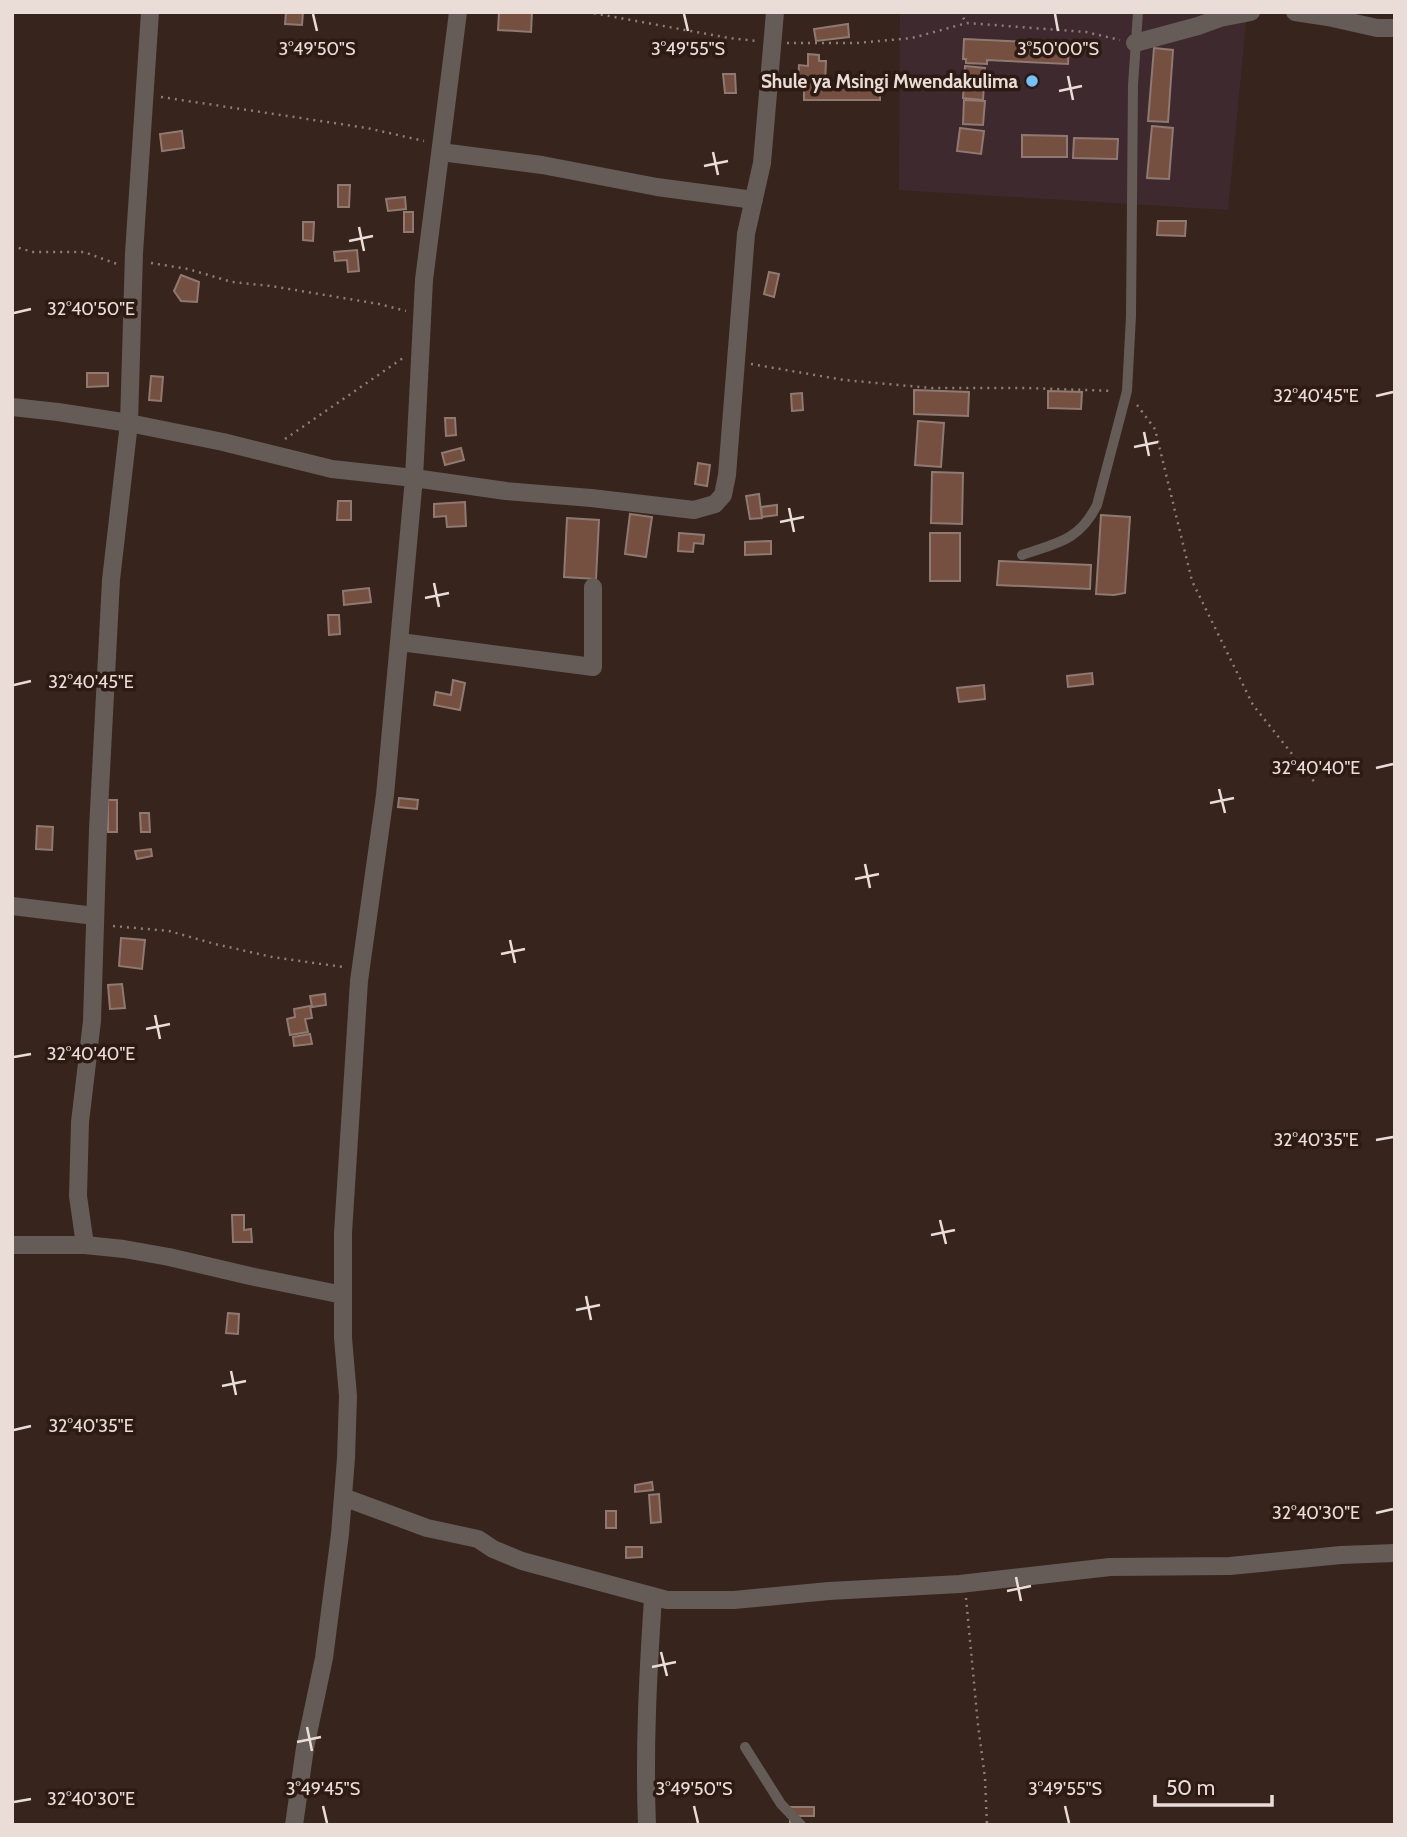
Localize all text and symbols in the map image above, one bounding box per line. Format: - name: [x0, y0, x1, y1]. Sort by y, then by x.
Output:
- text: 3°49'50"S: [279, 38, 355, 60]
- text: 3°49'55"S: [651, 38, 725, 60]
- text: 3°50'00"S: [1017, 38, 1099, 60]
- place label: Shule ya Msingi Mwendakulima: [761, 70, 1019, 93]
- marker: Shule ya Msingi Mwendakulima: [1024, 73, 1040, 89]
- text: 32°40'50"E: [47, 298, 135, 320]
- text: 32°40'45"E: [1273, 385, 1359, 407]
- text: 32°40'45"E: [48, 671, 134, 693]
- text: 32°40'40"E: [1272, 757, 1360, 779]
- text: 32°40'40"E: [47, 1043, 135, 1065]
- text: 32°40'35"E: [1273, 1129, 1359, 1151]
- text: 32°40'35"E: [48, 1415, 134, 1437]
- text: 32°40'30"E: [1272, 1502, 1360, 1524]
- scale bar: [1155, 1764, 1272, 1808]
- text: 50 m: [1166, 1775, 1215, 1800]
- text: 3°49'45"S: [286, 1778, 360, 1800]
- text: 3°49'50"S: [656, 1778, 732, 1800]
- text: 3°49'55"S: [1028, 1778, 1102, 1800]
- text: 32°40'30"E: [47, 1788, 135, 1810]

